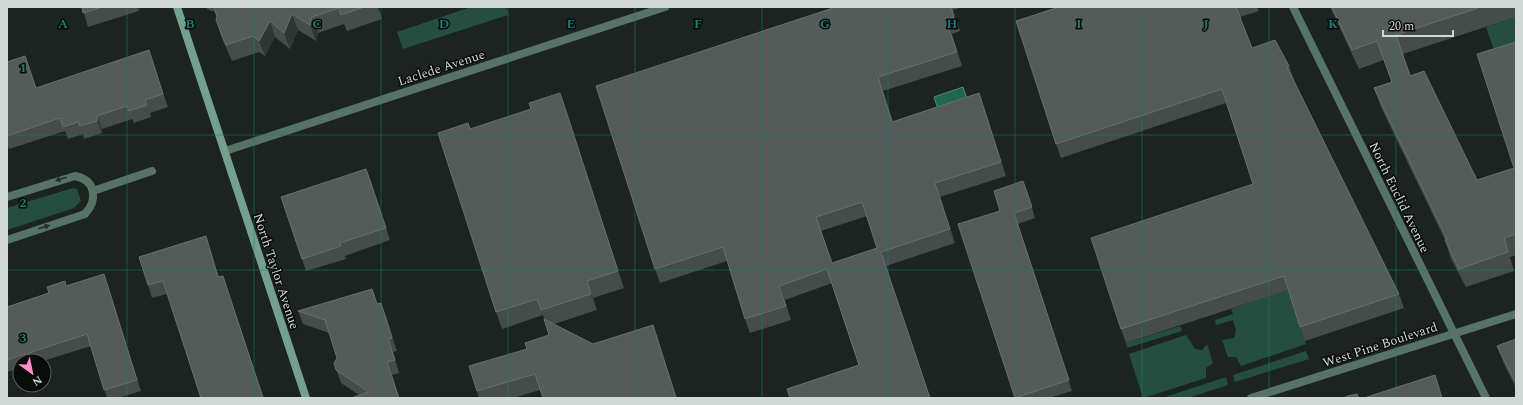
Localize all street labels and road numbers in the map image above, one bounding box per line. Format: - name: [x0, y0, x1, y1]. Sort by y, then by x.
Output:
- street label: Laclede Avenue: [395, 44, 488, 91]
- street label: North Euclid Avenue: [1364, 139, 1435, 256]
- street label: North Taylor Avenue: [248, 211, 304, 332]
- street label: West Pine Boulevard: [1320, 317, 1440, 373]

